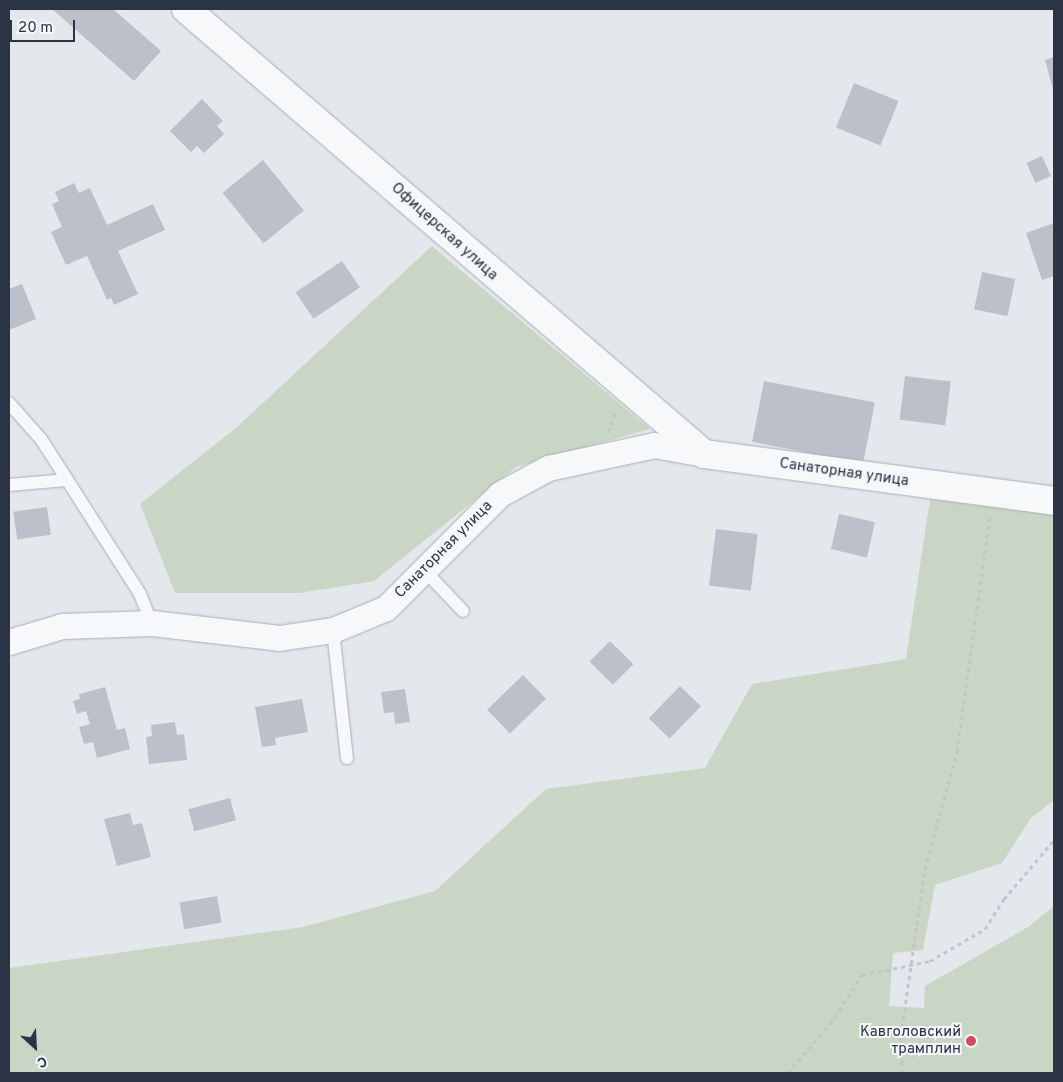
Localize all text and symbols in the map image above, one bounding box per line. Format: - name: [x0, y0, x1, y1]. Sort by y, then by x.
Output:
- scale bar: [12, 10, 78, 42]
- text: 20 m: [18, 19, 53, 38]
- street label: Офицерская улица: [387, 179, 501, 285]
- street label: Санаторная улица: [778, 455, 910, 491]
- street label: Санаторная улица: [392, 498, 496, 602]
- north arrow: [10, 1022, 60, 1072]
- place label: Кавголовский трамплин: [860, 1023, 961, 1058]
- marker: Кавголовский трамплин: [965, 1035, 977, 1047]
- text: С: [34, 1051, 49, 1071]

